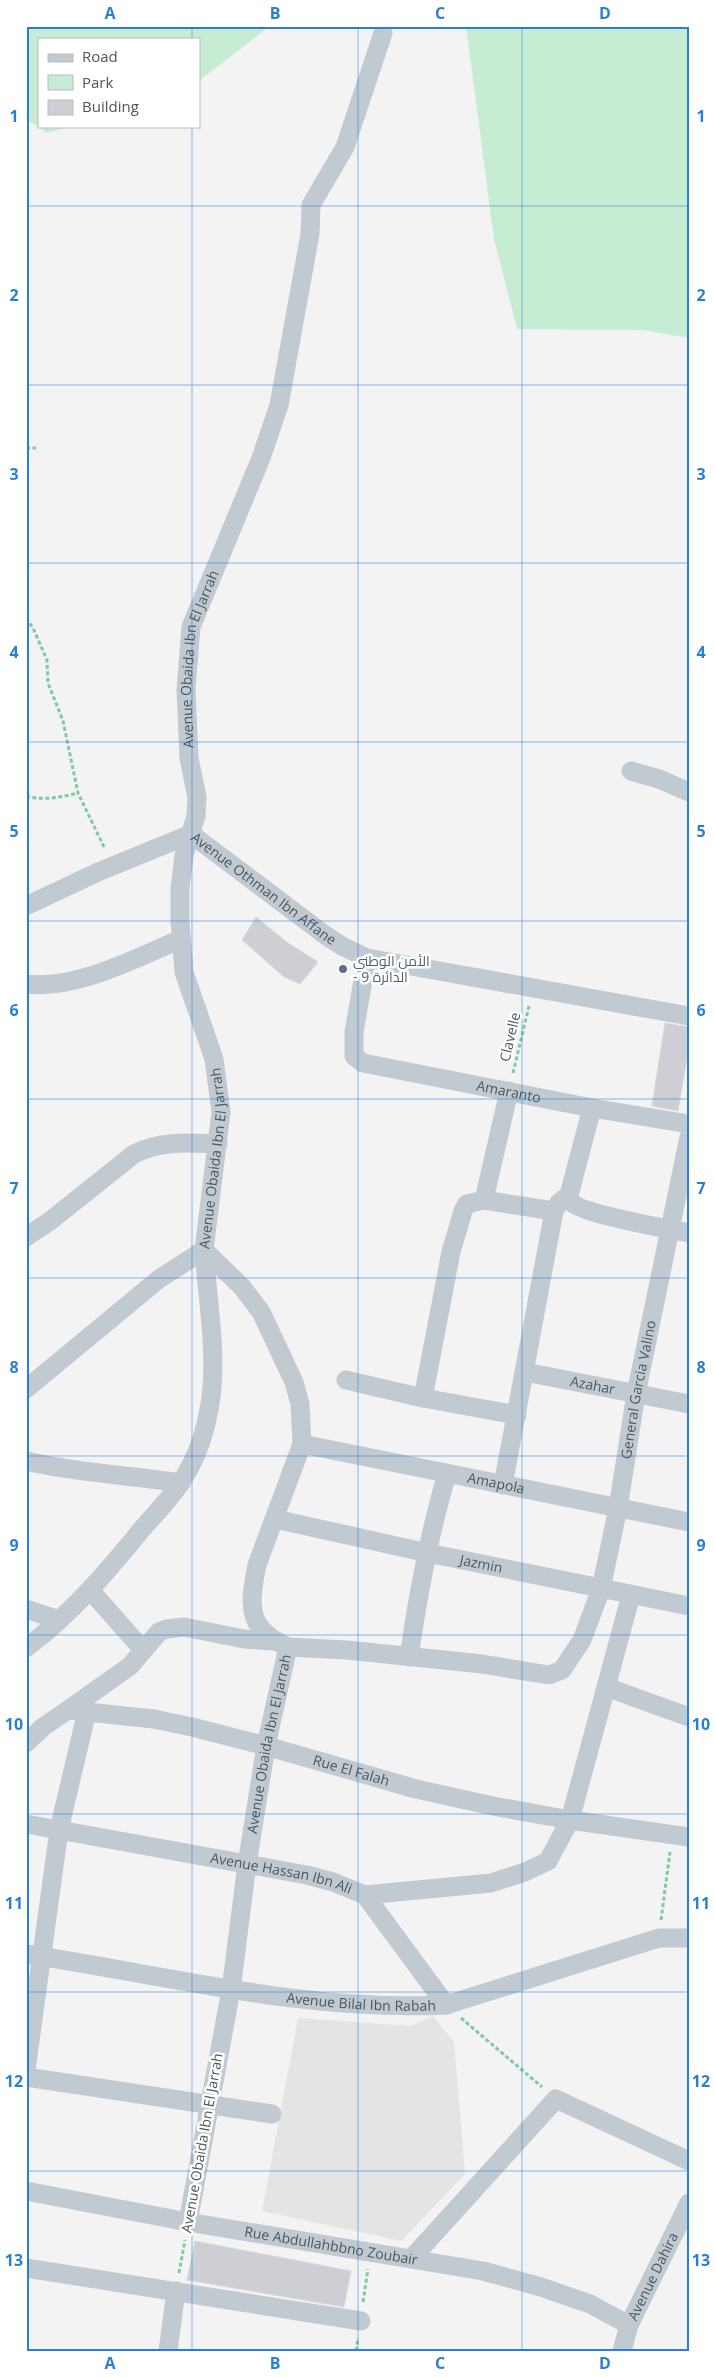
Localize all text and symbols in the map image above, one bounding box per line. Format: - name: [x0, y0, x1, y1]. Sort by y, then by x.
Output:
- text: A: [104, 2, 116, 24]
- text: B: [270, 2, 280, 24]
- text: C: [435, 2, 445, 24]
- text: D: [599, 2, 611, 24]
- legend: [38, 38, 200, 128]
- text: Road: [82, 46, 118, 66]
- text: Park: [82, 72, 113, 92]
- text: Building: [82, 96, 139, 116]
- text: 1: [9, 105, 19, 127]
- text: 1: [696, 105, 706, 127]
- text: 2: [9, 284, 19, 306]
- text: 2: [696, 284, 706, 306]
- text: 3: [9, 463, 19, 485]
- text: 3: [696, 463, 706, 485]
- street label: Avenue Obaida Ibn El Jarrah: [176, 567, 223, 749]
- text: 4: [9, 641, 19, 663]
- text: 4: [696, 641, 706, 663]
- text: 5: [9, 820, 19, 842]
- text: 5: [696, 820, 706, 842]
- street label: Avenue Othman Ibn Affane: [188, 827, 340, 949]
- place label: الأمن الوطني - الدائرة 9: [353, 951, 430, 986]
- marker: الأمن الوطني - الدائرة 9: [337, 963, 349, 975]
- text: 6: [9, 999, 19, 1021]
- text: 6: [696, 999, 706, 1021]
- street label: Clavelle: [495, 1010, 524, 1063]
- street label: Avenue Obaida Ibn El Jarrah: [194, 1067, 230, 1250]
- street label: Amaranto: [475, 1076, 543, 1107]
- text: 7: [9, 1177, 19, 1199]
- text: 7: [696, 1177, 706, 1199]
- street label: General Garcia Valino: [616, 1318, 660, 1460]
- text: 8: [9, 1356, 19, 1378]
- text: 8: [696, 1356, 706, 1378]
- street label: Azahar: [569, 1371, 617, 1398]
- street label: Amapola: [466, 1468, 526, 1498]
- text: 9: [9, 1534, 19, 1556]
- text: 9: [696, 1534, 706, 1556]
- street label: Jazmin: [456, 1549, 504, 1577]
- street label: Avenue Obaida Ibn El Jarrah: [242, 1652, 295, 1835]
- text: 10: [5, 1713, 23, 1735]
- text: 10: [692, 1713, 710, 1735]
- street label: Rue El Falah: [311, 1750, 392, 1790]
- street label: Avenue Hassan Ibn Ali: [209, 1848, 355, 1898]
- text: 11: [5, 1892, 23, 1914]
- text: 11: [692, 1892, 710, 1914]
- street label: Avenue Bilal Ibn Rabah: [285, 1987, 436, 2015]
- street label: Avenue Obaida Ibn El Jarrah: [176, 2052, 227, 2234]
- text: 12: [5, 2070, 23, 2092]
- text: 12: [692, 2070, 710, 2092]
- street label: Rue Abdullahbbno Zoubair: [243, 2222, 419, 2269]
- street label: Avenue Dahira: [623, 2229, 682, 2324]
- text: 13: [5, 2249, 23, 2271]
- text: 13: [692, 2249, 710, 2271]
- text: A: [104, 2352, 116, 2374]
- text: B: [270, 2352, 280, 2374]
- text: C: [435, 2352, 445, 2374]
- text: D: [599, 2352, 611, 2374]

